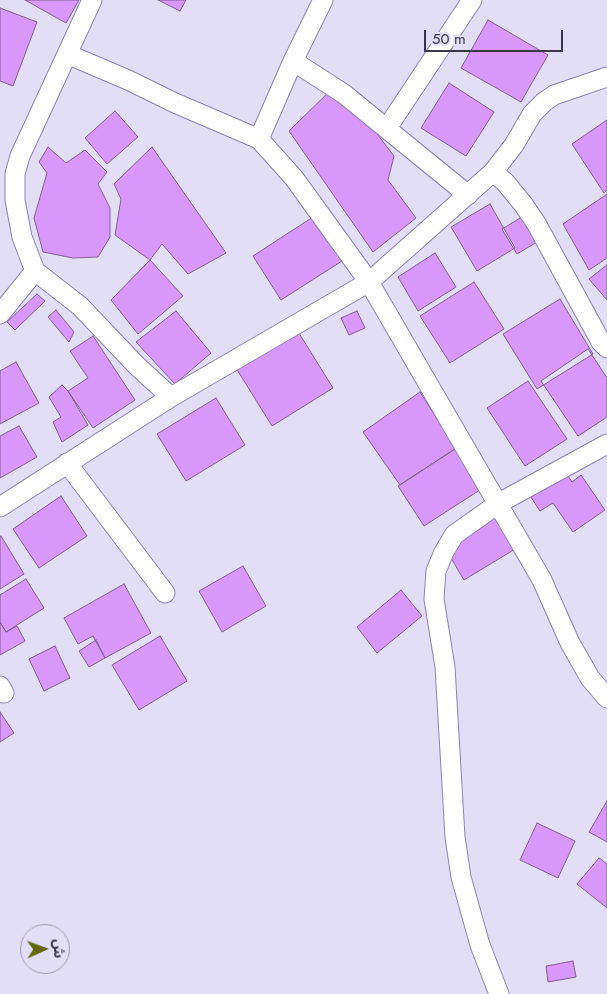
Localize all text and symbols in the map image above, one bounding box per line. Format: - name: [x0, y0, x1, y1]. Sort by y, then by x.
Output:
- scale bar: [427, 20, 566, 52]
- text: 50 m: [432, 28, 466, 50]
- north arrow: [20, 924, 70, 974]
- text: ش: [49, 939, 69, 958]

